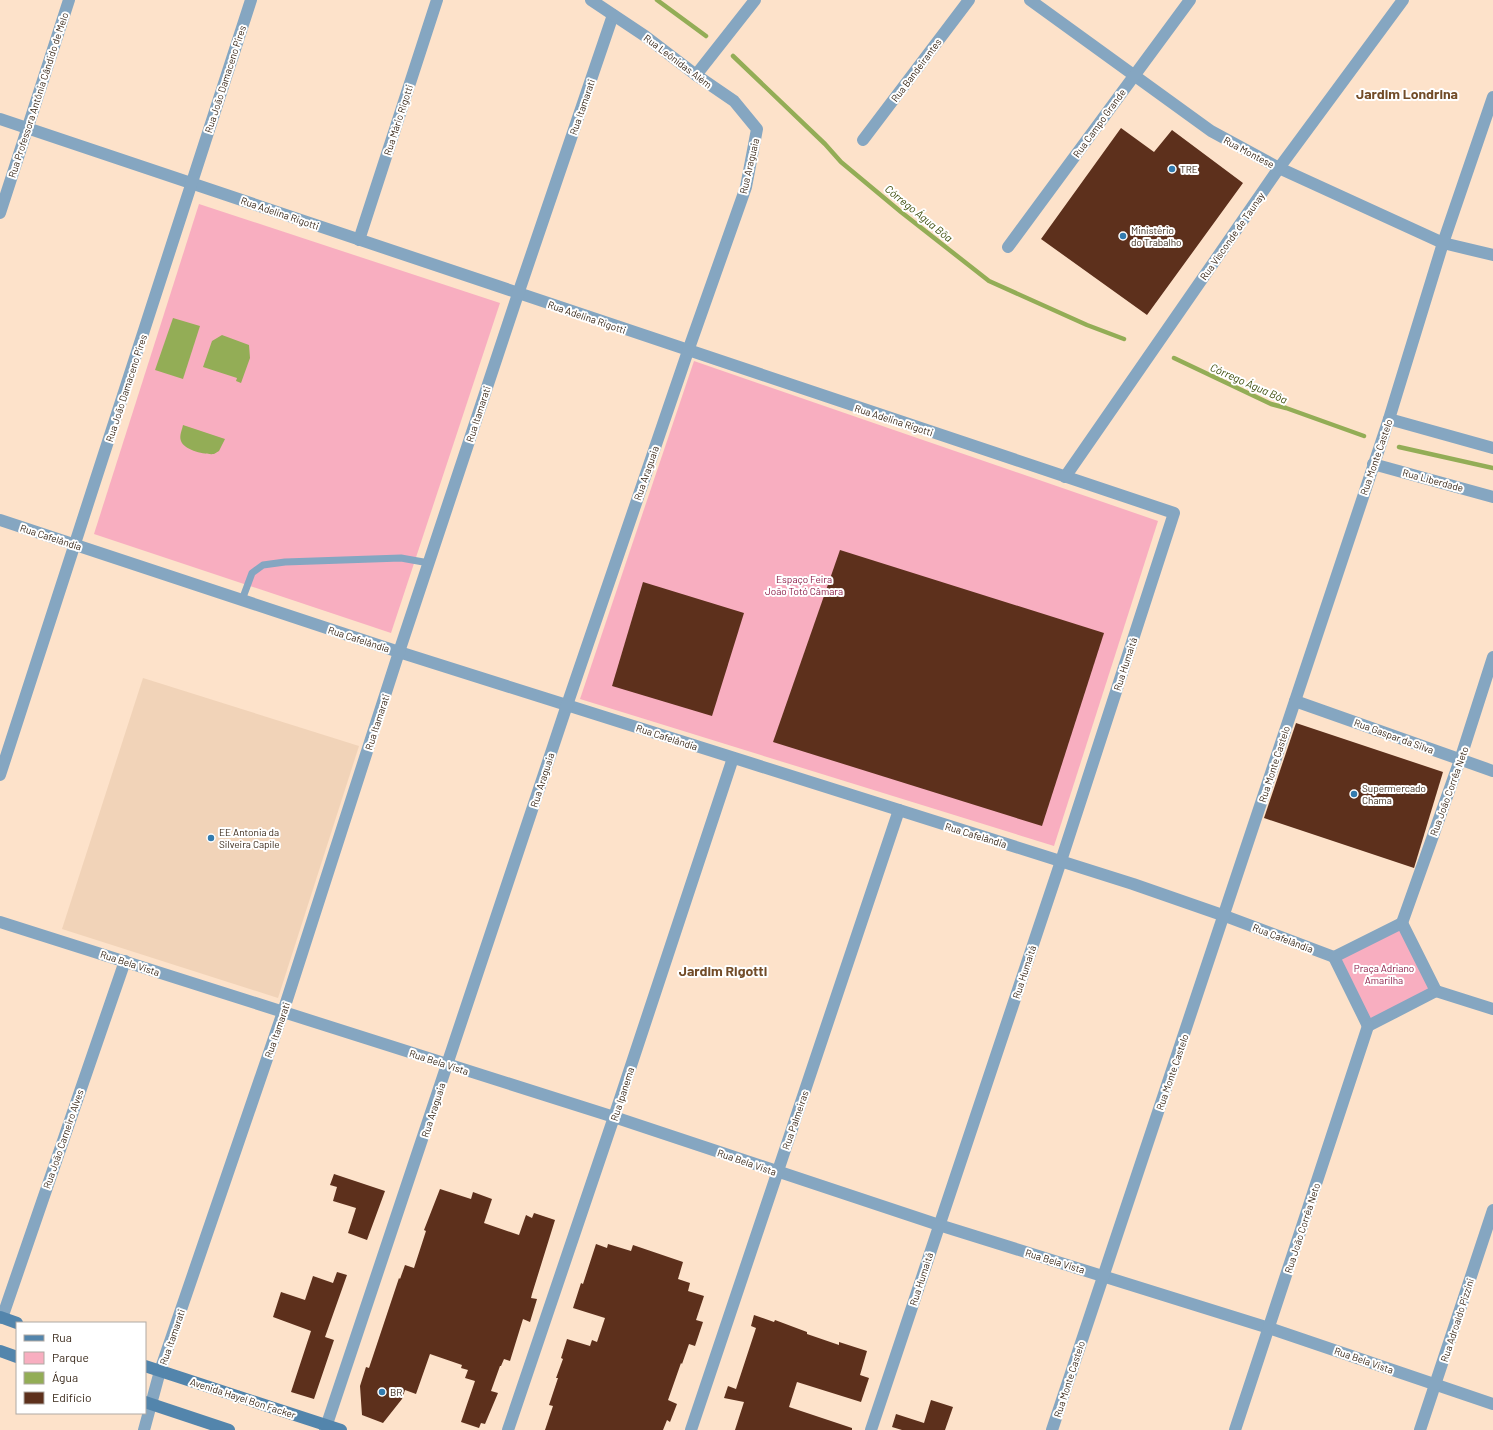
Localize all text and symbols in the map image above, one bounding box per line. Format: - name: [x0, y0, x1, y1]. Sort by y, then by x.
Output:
- street label: Rua Professora Antônia Cândido de Melo: [6, 11, 70, 179]
- street label: Rua João Damaceno Pires: [202, 24, 248, 134]
- street label: Rua Leônidas Além: [642, 31, 714, 91]
- street label: Rua Bandeirantes: [888, 36, 944, 104]
- street label: Rua Itamarati: [567, 78, 597, 136]
- street label: Rua Mário Rigotti: [381, 83, 415, 157]
- district label: Jardim Londrina: [1356, 85, 1458, 102]
- street label: Rua Campo Grande: [1070, 86, 1128, 160]
- street label: Rua Montese: [1222, 134, 1276, 170]
- street label: Rua Araguaia: [737, 137, 761, 195]
- place label: TRE: [1180, 163, 1198, 175]
- marker: TRE: [1167, 164, 1177, 174]
- water label: Córrego Água Bôa: [883, 182, 956, 244]
- street label: Rua Visconde de Taunay: [1197, 189, 1267, 282]
- street label: Rua Adelina Rigotti: [239, 194, 321, 232]
- place label: Ministério do Trabalho: [1131, 224, 1181, 248]
- marker: Ministério do Trabalho: [1118, 231, 1128, 241]
- street label: Rua Adelina Rigotti: [546, 298, 628, 336]
- street label: Rua João Damaceno Pires: [103, 333, 149, 443]
- water label: Córrego Água Bôa: [1208, 360, 1290, 406]
- street label: Rua Itamarati: [463, 384, 493, 444]
- street label: Rua Adelina Rigotti: [853, 402, 935, 438]
- street label: Rua Monte Castelo: [1357, 417, 1395, 497]
- street label: Rua Araguaia: [631, 444, 661, 502]
- street label: Rua Liberdade: [1401, 466, 1465, 494]
- street label: Rua Cafelândia: [19, 521, 83, 553]
- park label: Espaço Feira João Totó Câmara: [765, 573, 843, 597]
- street label: Rua Cafelândia: [327, 623, 391, 655]
- street label: Rua Humaitá: [1111, 636, 1139, 692]
- street label: Rua Itamarati: [362, 692, 392, 752]
- street label: Rua Gaspar da Silva: [1353, 716, 1435, 756]
- street label: Rua Cafelândia: [635, 721, 699, 753]
- street label: Rua Monte Castelo: [1256, 724, 1292, 804]
- street label: Rua João Corrêa Neto: [1427, 745, 1471, 837]
- street label: Rua Araguaia: [528, 751, 556, 809]
- place label: Supermercado Chama: [1362, 782, 1426, 806]
- marker: Supermercado Chama: [1349, 789, 1359, 799]
- street label: Rua Cafelândia: [944, 820, 1008, 850]
- place label: EE Antonia da Silveira Capile: [219, 826, 280, 850]
- marker: EE Antonia da Silveira Capile: [206, 833, 216, 843]
- street label: Rua Cafelândia: [1251, 921, 1315, 955]
- street label: Rua Humaitá: [1010, 944, 1038, 1000]
- street label: Rua Bela Vista: [99, 948, 161, 978]
- district label: Jardim Rigotti: [679, 962, 767, 979]
- park label: Praça Adriano Amarilha: [1354, 962, 1414, 986]
- street label: Rua Itamarati: [262, 1001, 292, 1059]
- street label: Rua Monte Castelo: [1153, 1032, 1191, 1112]
- street label: Rua Bela Vista: [408, 1047, 470, 1077]
- street label: Rua Ipanema: [608, 1066, 636, 1122]
- street label: Rua Araguaia: [419, 1081, 447, 1139]
- street label: Rua João Carneiro Alves: [40, 1088, 86, 1190]
- street label: Rua Palmeiras: [779, 1089, 811, 1151]
- street label: Rua Bela Vista: [716, 1146, 778, 1178]
- street label: Rua João Corrêa Neto: [1282, 1181, 1322, 1275]
- street label: Rua Bela Vista: [1024, 1246, 1086, 1276]
- street label: Rua Humaitá: [907, 1251, 935, 1307]
- street label: Rua Adroaldo Pizzini: [1438, 1277, 1476, 1363]
- street label: Rua Itamarati: [157, 1308, 187, 1366]
- legend: [16, 1322, 146, 1414]
- text: Rua: [52, 1330, 72, 1344]
- street label: Rua Monte Castelo: [1051, 1339, 1087, 1419]
- street label: Rua Bela Vista: [1333, 1344, 1395, 1376]
- text: Parque: [52, 1350, 89, 1364]
- text: Água: [52, 1370, 78, 1384]
- street label: Avenida Hayel Bon Facker: [189, 1375, 298, 1421]
- place label: BR: [390, 1386, 402, 1398]
- marker: BR: [377, 1387, 387, 1397]
- text: Edifício: [52, 1390, 92, 1404]

